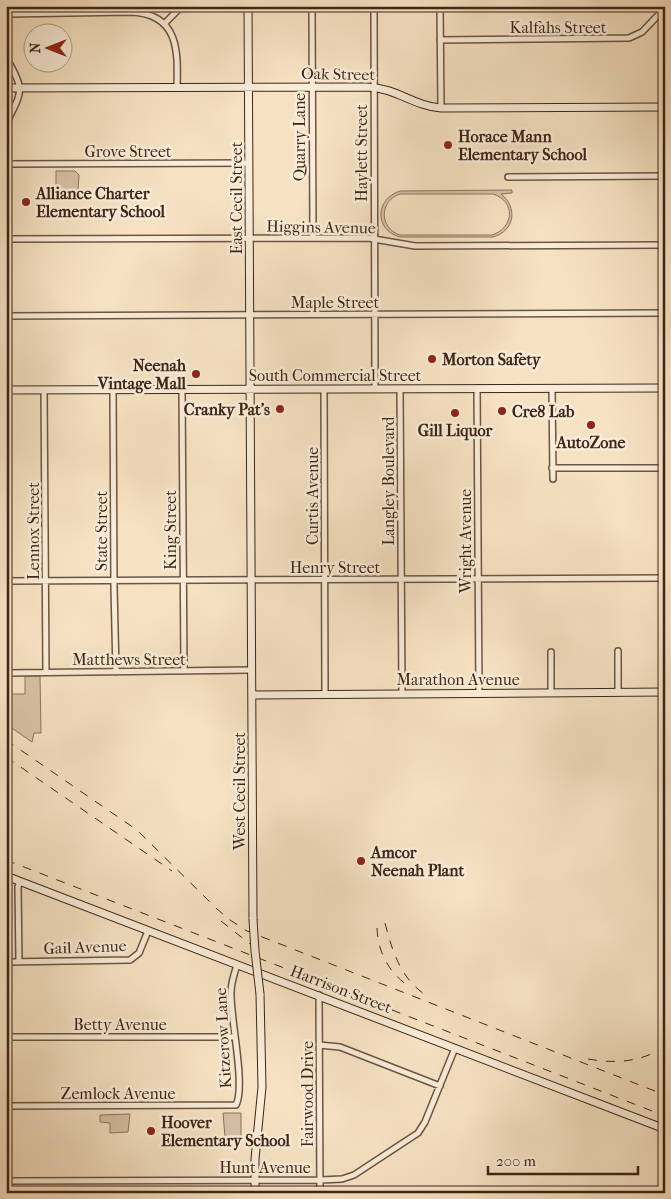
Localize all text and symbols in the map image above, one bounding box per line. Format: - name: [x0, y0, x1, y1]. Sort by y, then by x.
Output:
- street label: Kalfahs Street: [510, 18, 607, 37]
- north arrow: [22, 22, 72, 72]
- text: N: [27, 42, 44, 53]
- street label: Oak Street: [301, 64, 375, 84]
- street label: Quarry Lane: [290, 93, 309, 181]
- street label: Haylett Street: [352, 104, 371, 202]
- place label: Horace Mann Elementary School: [458, 127, 587, 165]
- marker: Horace Mann Elementary School: [442, 139, 454, 151]
- street label: East Cecil Street: [227, 141, 246, 254]
- street label: Grove Street: [84, 142, 172, 161]
- place label: Alliance Charter Elementary School: [35, 184, 165, 222]
- marker: Alliance Charter Elementary School: [20, 196, 32, 208]
- street label: Higgins Avenue: [266, 217, 376, 237]
- street label: Maple Street: [291, 293, 380, 312]
- place label: Morton Safety: [441, 350, 542, 370]
- marker: Morton Safety: [426, 353, 438, 365]
- place label: Neenah Vintage Mall: [97, 356, 187, 394]
- street label: South Commercial Street: [249, 366, 422, 385]
- marker: Neenah Vintage Mall: [190, 368, 202, 380]
- place label: Cranky Pat's: [184, 400, 270, 420]
- place label: Cre8 Lab: [512, 402, 575, 421]
- marker: Cranky Pat's: [274, 403, 286, 415]
- marker: Cre8 Lab: [496, 405, 508, 417]
- marker: Gill Liquor: [449, 407, 461, 419]
- street label: Langley Boulevard: [379, 416, 398, 545]
- marker: AutoZone: [585, 419, 597, 431]
- place label: Gill Liquor: [418, 421, 494, 441]
- place label: AutoZone: [556, 433, 625, 452]
- street label: Curtis Avenue: [303, 447, 322, 545]
- street label: Lennox Street: [24, 482, 43, 580]
- street label: Wright Avenue: [456, 489, 475, 594]
- street label: State Street: [92, 490, 111, 571]
- street label: King Street: [161, 490, 180, 570]
- street label: Henry Street: [290, 558, 381, 577]
- street label: Matthews Street: [72, 650, 186, 669]
- street label: Marathon Avenue: [396, 670, 520, 689]
- street label: West Cecil Street: [230, 732, 249, 851]
- place label: Amcor Neenah Plant: [370, 843, 464, 880]
- marker: Amcor Neenah Plant: [355, 855, 367, 867]
- street label: Gail Avenue: [43, 936, 127, 958]
- street label: Harrison Street: [288, 961, 395, 1017]
- street label: Kitzerow Lane: [211, 987, 235, 1089]
- street label: Betty Avenue: [73, 1015, 167, 1034]
- street label: Fairwood Drive: [298, 1041, 317, 1147]
- street label: Zemlock Avenue: [61, 1084, 175, 1103]
- place label: Hoover Elementary School: [161, 1113, 290, 1151]
- marker: Hoover Elementary School: [145, 1125, 157, 1137]
- scale bar: [488, 1144, 638, 1176]
- text: 200 m: [496, 1152, 536, 1170]
- street label: Hunt Avenue: [219, 1158, 311, 1177]

